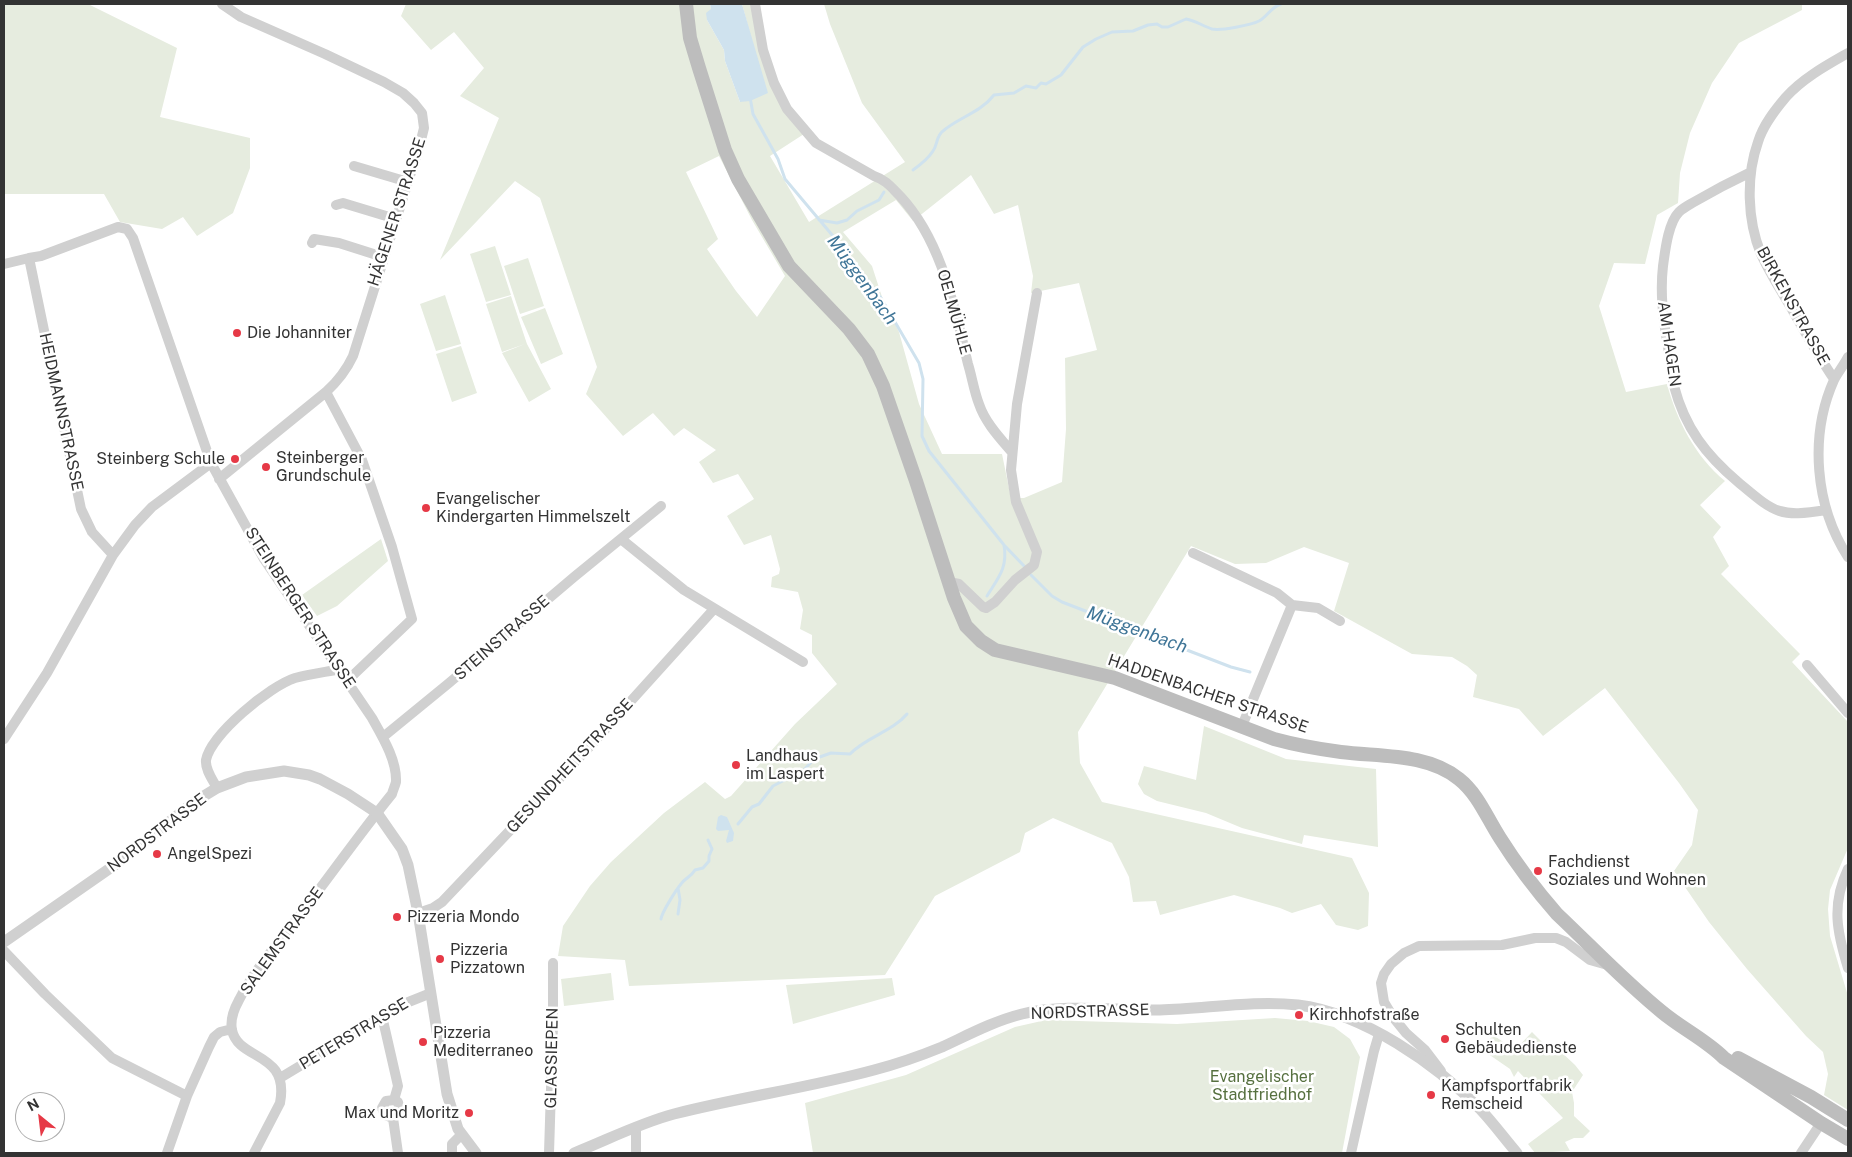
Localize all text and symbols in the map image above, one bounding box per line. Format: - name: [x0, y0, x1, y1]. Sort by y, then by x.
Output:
- street label: HÄGENER STRASSE: [364, 135, 430, 289]
- water label: Müggenbach: [822, 231, 902, 329]
- street label: BIRKENSTRASSE: [1752, 243, 1834, 369]
- street label: OELMÜHLE: [933, 267, 975, 357]
- street label: AM HAGEN: [1653, 300, 1685, 388]
- place label: Die Johanniter: [247, 323, 352, 343]
- marker: Die Johanniter: [231, 327, 243, 339]
- street label: HEIDMANNSTRASSE: [35, 331, 87, 493]
- place label: Steinberger Grundschule: [276, 448, 371, 486]
- place label: Steinberg Schule: [96, 449, 225, 469]
- marker: Steinberg Schule: [229, 453, 241, 465]
- marker: Steinberger Grundschule: [260, 461, 272, 473]
- place label: Evangelischer Kindergarten Himmelszelt: [436, 489, 630, 527]
- marker: Evangelischer Kindergarten Himmelszelt: [420, 502, 432, 514]
- street label: STEINBERGER STRASSE: [241, 524, 359, 692]
- street label: STEINSTRASSE: [450, 591, 554, 685]
- water label: Müggenbach: [1084, 602, 1190, 658]
- street label: HADDENBACHER STRASSE: [1105, 651, 1311, 737]
- street label: GESUNDHEITSTRASSE: [503, 695, 637, 837]
- place label: Landhaus im Laspert: [746, 746, 824, 784]
- marker: Landhaus im Laspert: [730, 759, 742, 771]
- street label: NORDSTRASSE: [104, 790, 210, 876]
- place label: AngelSpezi: [167, 844, 252, 864]
- marker: AngelSpezi: [151, 848, 163, 860]
- place label: Fachdienst Soziales und Wohnen: [1548, 852, 1706, 890]
- marker: Fachdienst Soziales und Wohnen: [1532, 865, 1544, 877]
- street label: SALEMSTRASSE: [236, 883, 328, 999]
- place label: Pizzeria Mondo: [407, 907, 520, 927]
- marker: Pizzeria Mondo: [391, 911, 403, 923]
- place label: Pizzeria Pizzatown: [450, 940, 525, 978]
- marker: Pizzeria Pizzatown: [434, 953, 446, 965]
- street label: PETERSTRASSE: [296, 994, 412, 1074]
- street label: NORDSTRASSE: [1030, 1000, 1150, 1024]
- place label: Kirchhofstraße: [1309, 1005, 1420, 1025]
- street label: GLASSIEPEN: [542, 1008, 562, 1108]
- marker: Kirchhofstraße: [1293, 1009, 1305, 1021]
- place label: Schulten Gebäudedienste: [1455, 1020, 1577, 1058]
- place label: Pizzeria Mediterraneo: [433, 1023, 533, 1061]
- marker: Schulten Gebäudedienste: [1439, 1033, 1451, 1045]
- marker: Pizzeria Mediterraneo: [417, 1036, 429, 1048]
- park label: Evangelischer Stadtfriedhof: [1210, 1067, 1314, 1105]
- place label: Kampfsportfabrik Remscheid: [1441, 1076, 1572, 1114]
- marker: Kampfsportfabrik Remscheid: [1425, 1089, 1437, 1101]
- north arrow: [15, 1092, 65, 1142]
- text: N: [25, 1095, 42, 1114]
- place label: Max und Moritz: [344, 1103, 459, 1123]
- marker: Max und Moritz: [463, 1107, 475, 1119]

